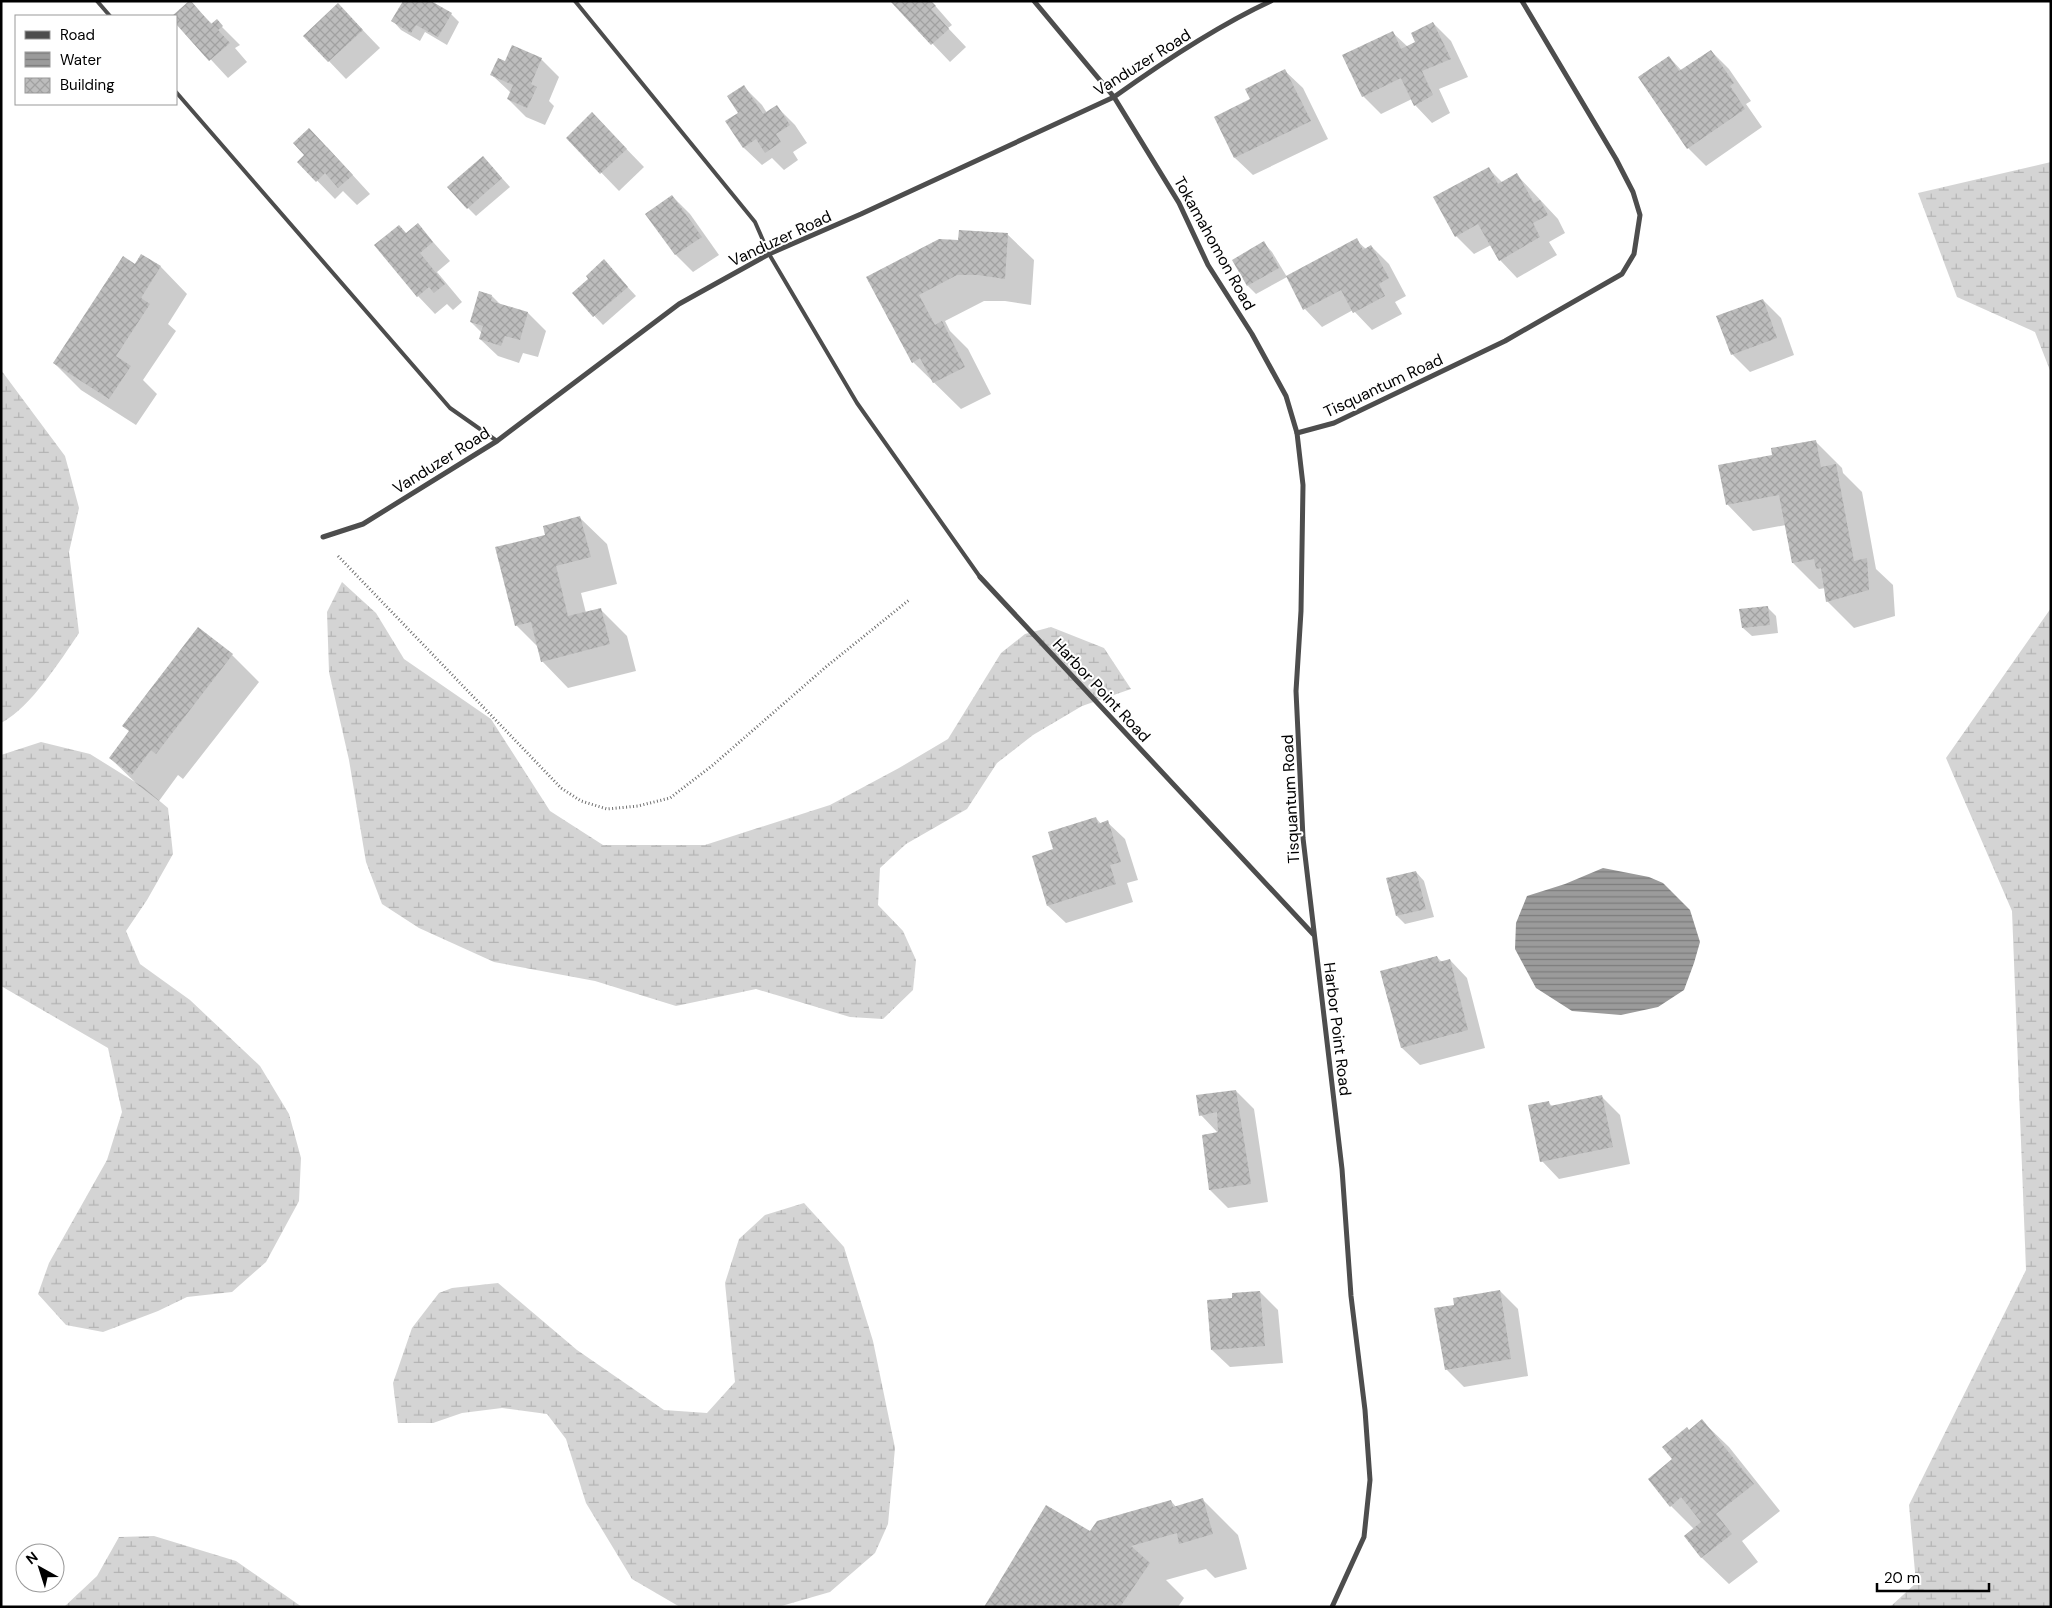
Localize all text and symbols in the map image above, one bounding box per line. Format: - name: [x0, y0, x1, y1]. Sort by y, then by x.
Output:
- legend: [15, 15, 178, 105]
- street label: Vanduzer Road: [1090, 24, 1195, 101]
- text: Road: [60, 25, 95, 45]
- text: Water: [60, 50, 102, 70]
- text: Building: [60, 75, 115, 95]
- street label: Tokamahomon Road: [1169, 173, 1260, 314]
- street label: Vanduzer Road: [726, 206, 835, 271]
- street label: Tisquantum Road: [1320, 349, 1446, 422]
- street label: Vanduzer Road: [389, 422, 494, 499]
- street label: Harbor Point Road: [1048, 634, 1155, 747]
- street label: Tisquantum Road: [1277, 734, 1304, 864]
- street label: Harbor Point Road: [1319, 961, 1356, 1097]
- north arrow: [15, 1543, 65, 1593]
- text: N: [22, 1548, 41, 1568]
- scale bar: [1877, 1560, 1990, 1592]
- text: 20 m: [1884, 1568, 1920, 1588]

